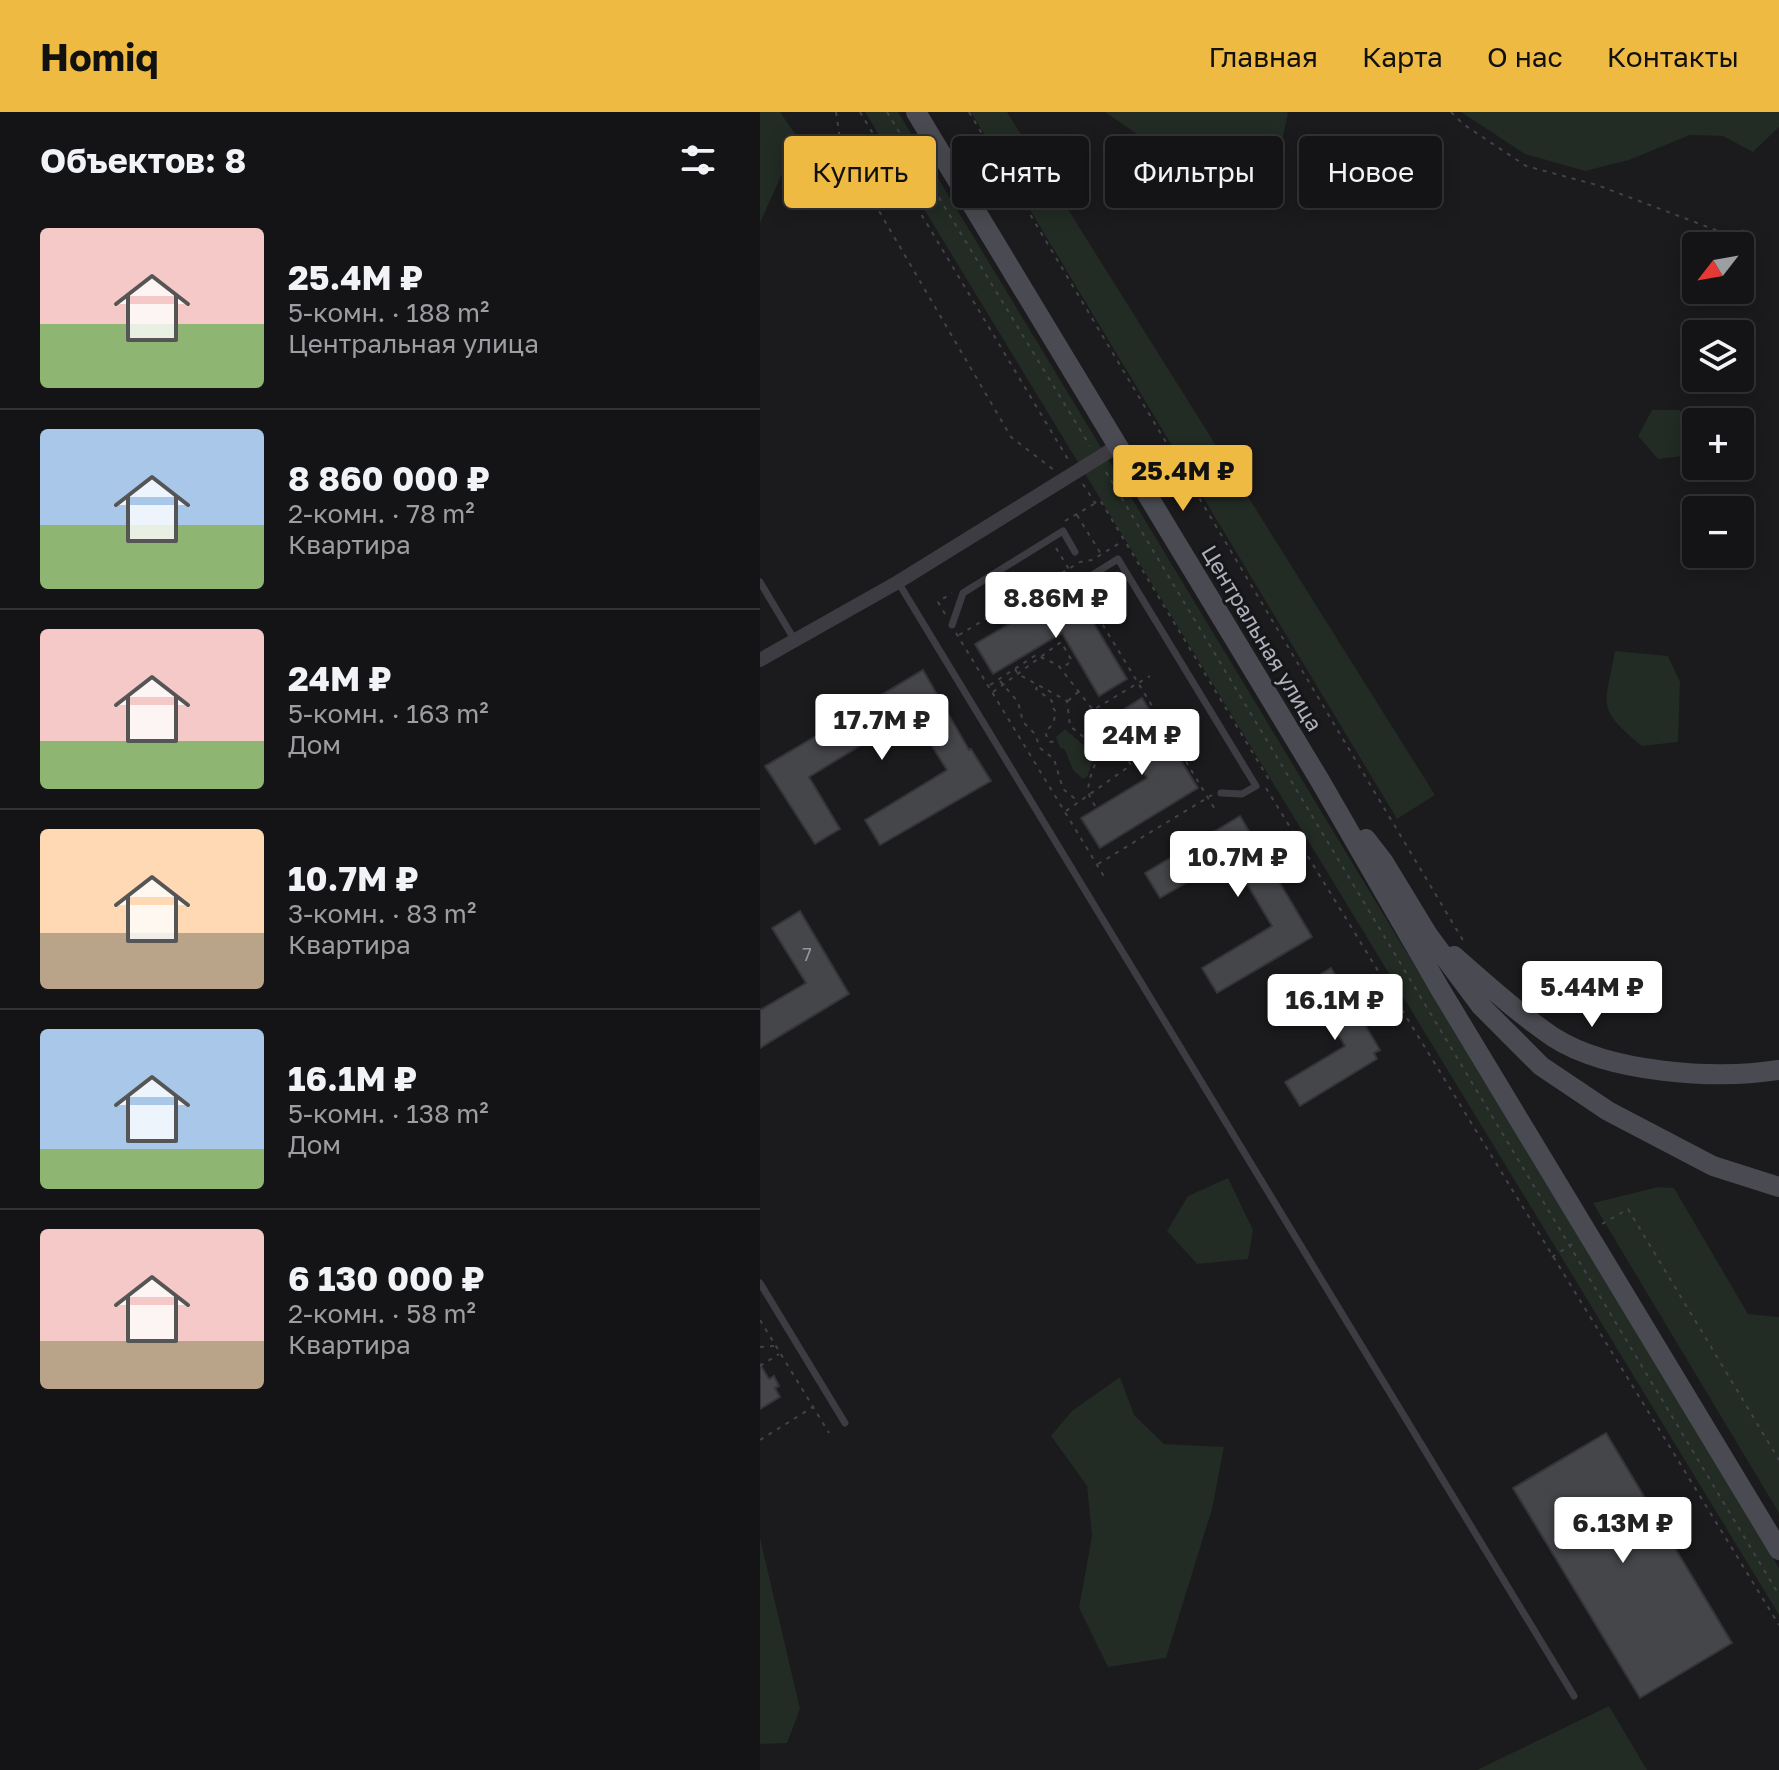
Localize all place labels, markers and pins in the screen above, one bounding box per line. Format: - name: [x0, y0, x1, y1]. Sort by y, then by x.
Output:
- pin: 25.4M ₽: [1109, 445, 1257, 513]
- pin: 8.86M ₽: [982, 572, 1130, 640]
- pin: 17.7M ₽: [808, 694, 956, 762]
- pin: 24M ₽: [1086, 709, 1198, 777]
- pin: 10.7M ₽: [1164, 831, 1312, 899]
- pin: 5.44M ₽: [1518, 961, 1666, 1029]
- pin: 16.1M ₽: [1261, 974, 1409, 1042]
- pin: 6.13M ₽: [1549, 1497, 1697, 1565]

